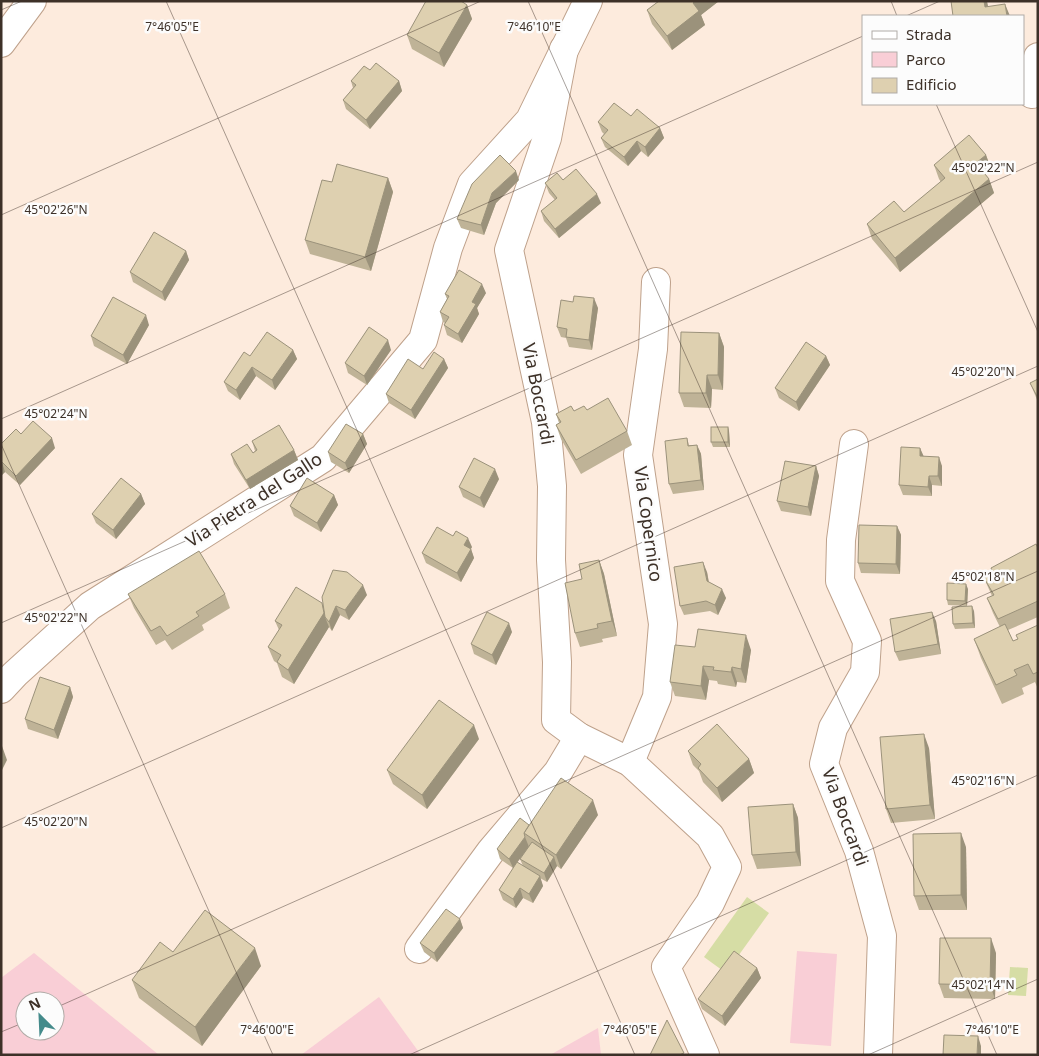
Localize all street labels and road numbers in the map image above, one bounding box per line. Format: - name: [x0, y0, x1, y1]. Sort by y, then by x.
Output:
- street label: Via Boccardi: [517, 341, 561, 447]
- street label: Via Pietra del Gallo: [181, 446, 326, 552]
- street label: Via Copernico: [629, 465, 669, 583]
- street label: Via Boccardi: [817, 764, 875, 869]

